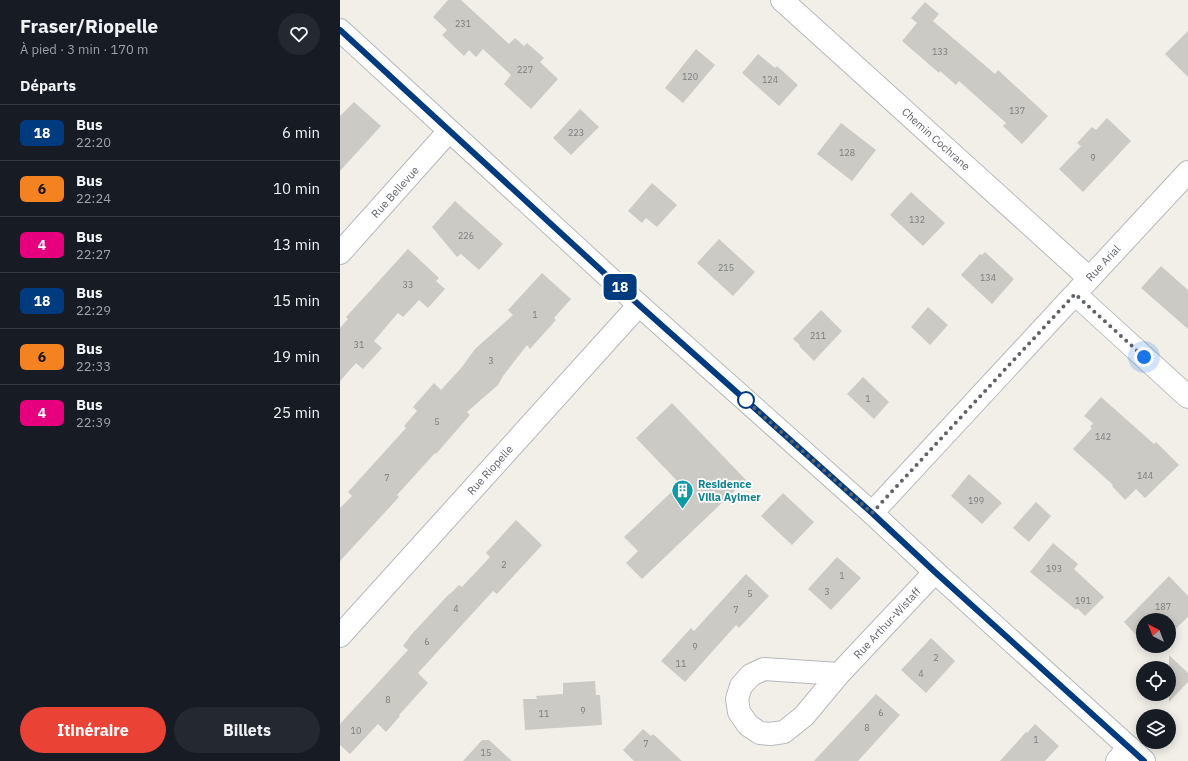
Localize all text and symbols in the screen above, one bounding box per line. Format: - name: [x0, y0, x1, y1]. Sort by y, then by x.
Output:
- button: heart: [278, 13, 320, 55]
- text: Fraser/Riopelle: [20, 14, 158, 38]
- house number: 231: [455, 18, 471, 29]
- text: À pied · 3 min · 170 m: [20, 41, 148, 58]
- house number: 133: [932, 46, 948, 57]
- house number: 227: [517, 64, 533, 75]
- house number: 120: [682, 71, 698, 82]
- house number: 124: [762, 74, 778, 85]
- text: Départs: [20, 76, 76, 95]
- street label: Chemin Cochrane: [899, 105, 973, 173]
- house number: 137: [1009, 105, 1025, 116]
- text: Bus: [76, 115, 103, 134]
- text: 6 min: [282, 123, 320, 142]
- text: 18: [34, 124, 50, 142]
- house number: 223: [568, 127, 584, 138]
- text: 22:20: [76, 134, 111, 151]
- house number: 128: [839, 147, 855, 158]
- house number: 9: [1090, 152, 1096, 163]
- street label: Rue Bellevue: [368, 163, 422, 221]
- text: Bus: [76, 171, 103, 190]
- text: 10 min: [273, 179, 320, 198]
- text: 6: [38, 180, 46, 198]
- text: 22:24: [76, 190, 111, 207]
- house number: 132: [909, 214, 925, 225]
- text: Bus: [76, 227, 103, 246]
- house number: 226: [458, 230, 474, 241]
- text: 13 min: [273, 235, 320, 254]
- text: 4: [38, 236, 46, 254]
- street label: Rue Arial: [1083, 242, 1123, 284]
- text: 22:27: [76, 246, 111, 263]
- house number: 215: [718, 262, 734, 273]
- house number: 134: [980, 272, 996, 283]
- line badge: 18: [602, 274, 638, 300]
- text: 18: [612, 278, 628, 296]
- house number: 33: [403, 279, 413, 290]
- text: Bus: [76, 283, 103, 302]
- text: 15 min: [273, 291, 320, 310]
- text: 18: [34, 292, 50, 310]
- text: 22:29: [76, 302, 111, 319]
- house number: 1: [532, 309, 538, 320]
- house number: 211: [810, 330, 826, 341]
- text: Bus: [76, 339, 103, 358]
- house number: 31: [354, 339, 364, 350]
- text: 19 min: [273, 347, 320, 366]
- your location: [1134, 347, 1154, 367]
- text: 6: [38, 348, 46, 366]
- house number: 3: [488, 355, 494, 366]
- text: 22:33: [76, 358, 111, 375]
- unlabelled marker: [737, 391, 755, 409]
- house number: 1: [865, 393, 871, 404]
- text: Bus: [76, 395, 103, 414]
- text: 25 min: [273, 403, 320, 422]
- text: 4: [38, 404, 46, 422]
- text: 22:39: [76, 414, 111, 431]
- house number: 5: [434, 416, 440, 427]
- house number: 142: [1095, 431, 1111, 442]
- street label: Rue Riopelle: [464, 442, 516, 498]
- house number: 144: [1137, 470, 1153, 481]
- house number: 7: [384, 472, 390, 483]
- building icon: Residence Villa Aylmer: [670, 477, 696, 510]
- place label: Residence Villa Aylmer: [698, 477, 761, 504]
- house number: 199: [968, 495, 984, 506]
- house number: 2: [501, 559, 507, 570]
- house number: 193: [1046, 563, 1062, 574]
- house number: 1: [839, 570, 845, 581]
- street label: Rue Arthur-Wistaff: [850, 584, 924, 661]
- house number: 3: [824, 586, 830, 597]
- house number: 5: [747, 588, 753, 599]
- house number: 191: [1075, 595, 1091, 606]
- house number: 187: [1155, 601, 1171, 612]
- house number: 4: [453, 603, 459, 614]
- house number: 7: [733, 604, 739, 615]
- north arrow: [1136, 613, 1176, 653]
- map controls: [1136, 613, 1176, 749]
- house number: 6: [424, 636, 430, 647]
- house number: 9: [692, 641, 698, 652]
- house number: 2: [933, 652, 939, 663]
- house number: 11: [676, 658, 686, 669]
- button: locate: [1136, 661, 1176, 701]
- house number: 4: [918, 668, 924, 679]
- house number: 8: [385, 694, 391, 705]
- house number: 9: [580, 705, 586, 716]
- button: Itinéraire: [20, 707, 166, 753]
- button: Billets: [174, 707, 320, 753]
- house number: 6: [878, 707, 884, 718]
- house number: 11: [539, 708, 549, 719]
- button: layers: [1136, 709, 1176, 749]
- house number: 8: [864, 722, 870, 733]
- house number: 10: [351, 725, 361, 736]
- house number: 1: [1033, 734, 1039, 745]
- house number: 7: [643, 738, 649, 749]
- house number: 15: [481, 747, 491, 758]

